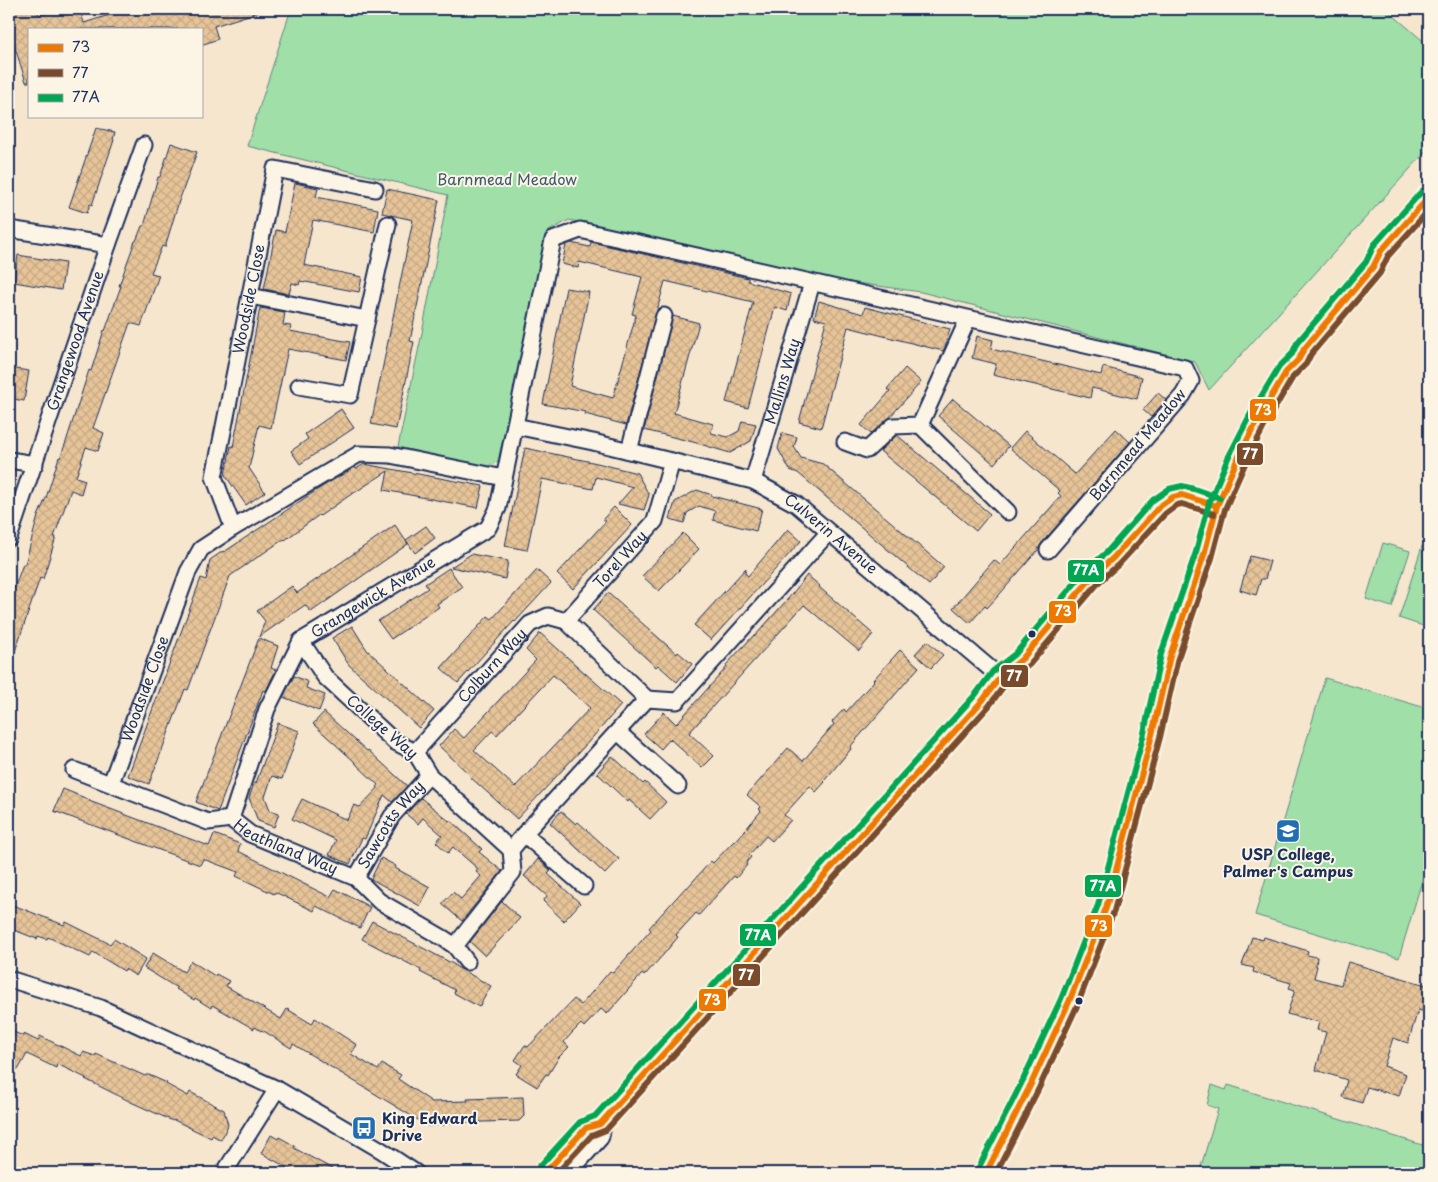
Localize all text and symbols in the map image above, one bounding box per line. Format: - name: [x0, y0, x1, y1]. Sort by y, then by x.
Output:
- legend: [28, 28, 202, 118]
- text: 73: [72, 34, 90, 57]
- text: 77: [72, 60, 89, 83]
- text: 77A: [72, 84, 100, 107]
- park label: Barnmead Meadow: [437, 167, 577, 190]
- street label: Woodside Close: [226, 242, 270, 356]
- street label: Grangewood Avenue: [40, 267, 109, 414]
- street label: Mallins Way: [758, 335, 805, 427]
- street label: Barnmead Meadow: [1083, 383, 1191, 505]
- line badge: 73: [1249, 398, 1277, 422]
- text: 73: [1254, 399, 1272, 420]
- line badge: 77: [1236, 442, 1264, 466]
- text: 77: [1242, 443, 1258, 464]
- street label: Culverin Avenue: [781, 487, 883, 579]
- street label: Torel Way: [587, 524, 652, 593]
- street label: Grangewick Avenue: [306, 550, 439, 643]
- line badge: 77A: [1067, 559, 1105, 583]
- text: 77A: [1073, 559, 1099, 580]
- line badge: 73: [1048, 600, 1077, 624]
- text: 73: [1054, 600, 1072, 621]
- street label: Colburn Way: [451, 622, 531, 707]
- unlabelled marker: [1027, 629, 1037, 639]
- street label: Woodside Close: [114, 632, 174, 745]
- line badge: 77: [1000, 664, 1029, 688]
- text: 77: [1006, 665, 1022, 686]
- street label: College Way: [342, 688, 424, 764]
- street label: Sawcotts Way: [351, 774, 429, 873]
- street label: Heathland Way: [229, 813, 342, 879]
- school or university icon: USP College, Palmer's Campus: [1275, 818, 1301, 844]
- place label: USP College, Palmer's Campus: [1223, 842, 1353, 882]
- line badge: 77A: [1084, 874, 1122, 898]
- text: 77A: [1090, 875, 1116, 896]
- line badge: 73: [1084, 914, 1113, 938]
- text: 73: [1090, 915, 1108, 936]
- line badge: 77A: [739, 923, 777, 947]
- text: 77A: [745, 924, 771, 945]
- line badge: 77: [732, 963, 761, 987]
- text: 77: [738, 964, 754, 985]
- line badge: 73: [698, 988, 727, 1012]
- text: 73: [703, 989, 721, 1010]
- unlabelled marker: [1074, 996, 1084, 1006]
- place label: King Edward Drive: [382, 1106, 477, 1146]
- bus stop icon: King Edward Drive: [351, 1115, 377, 1141]

